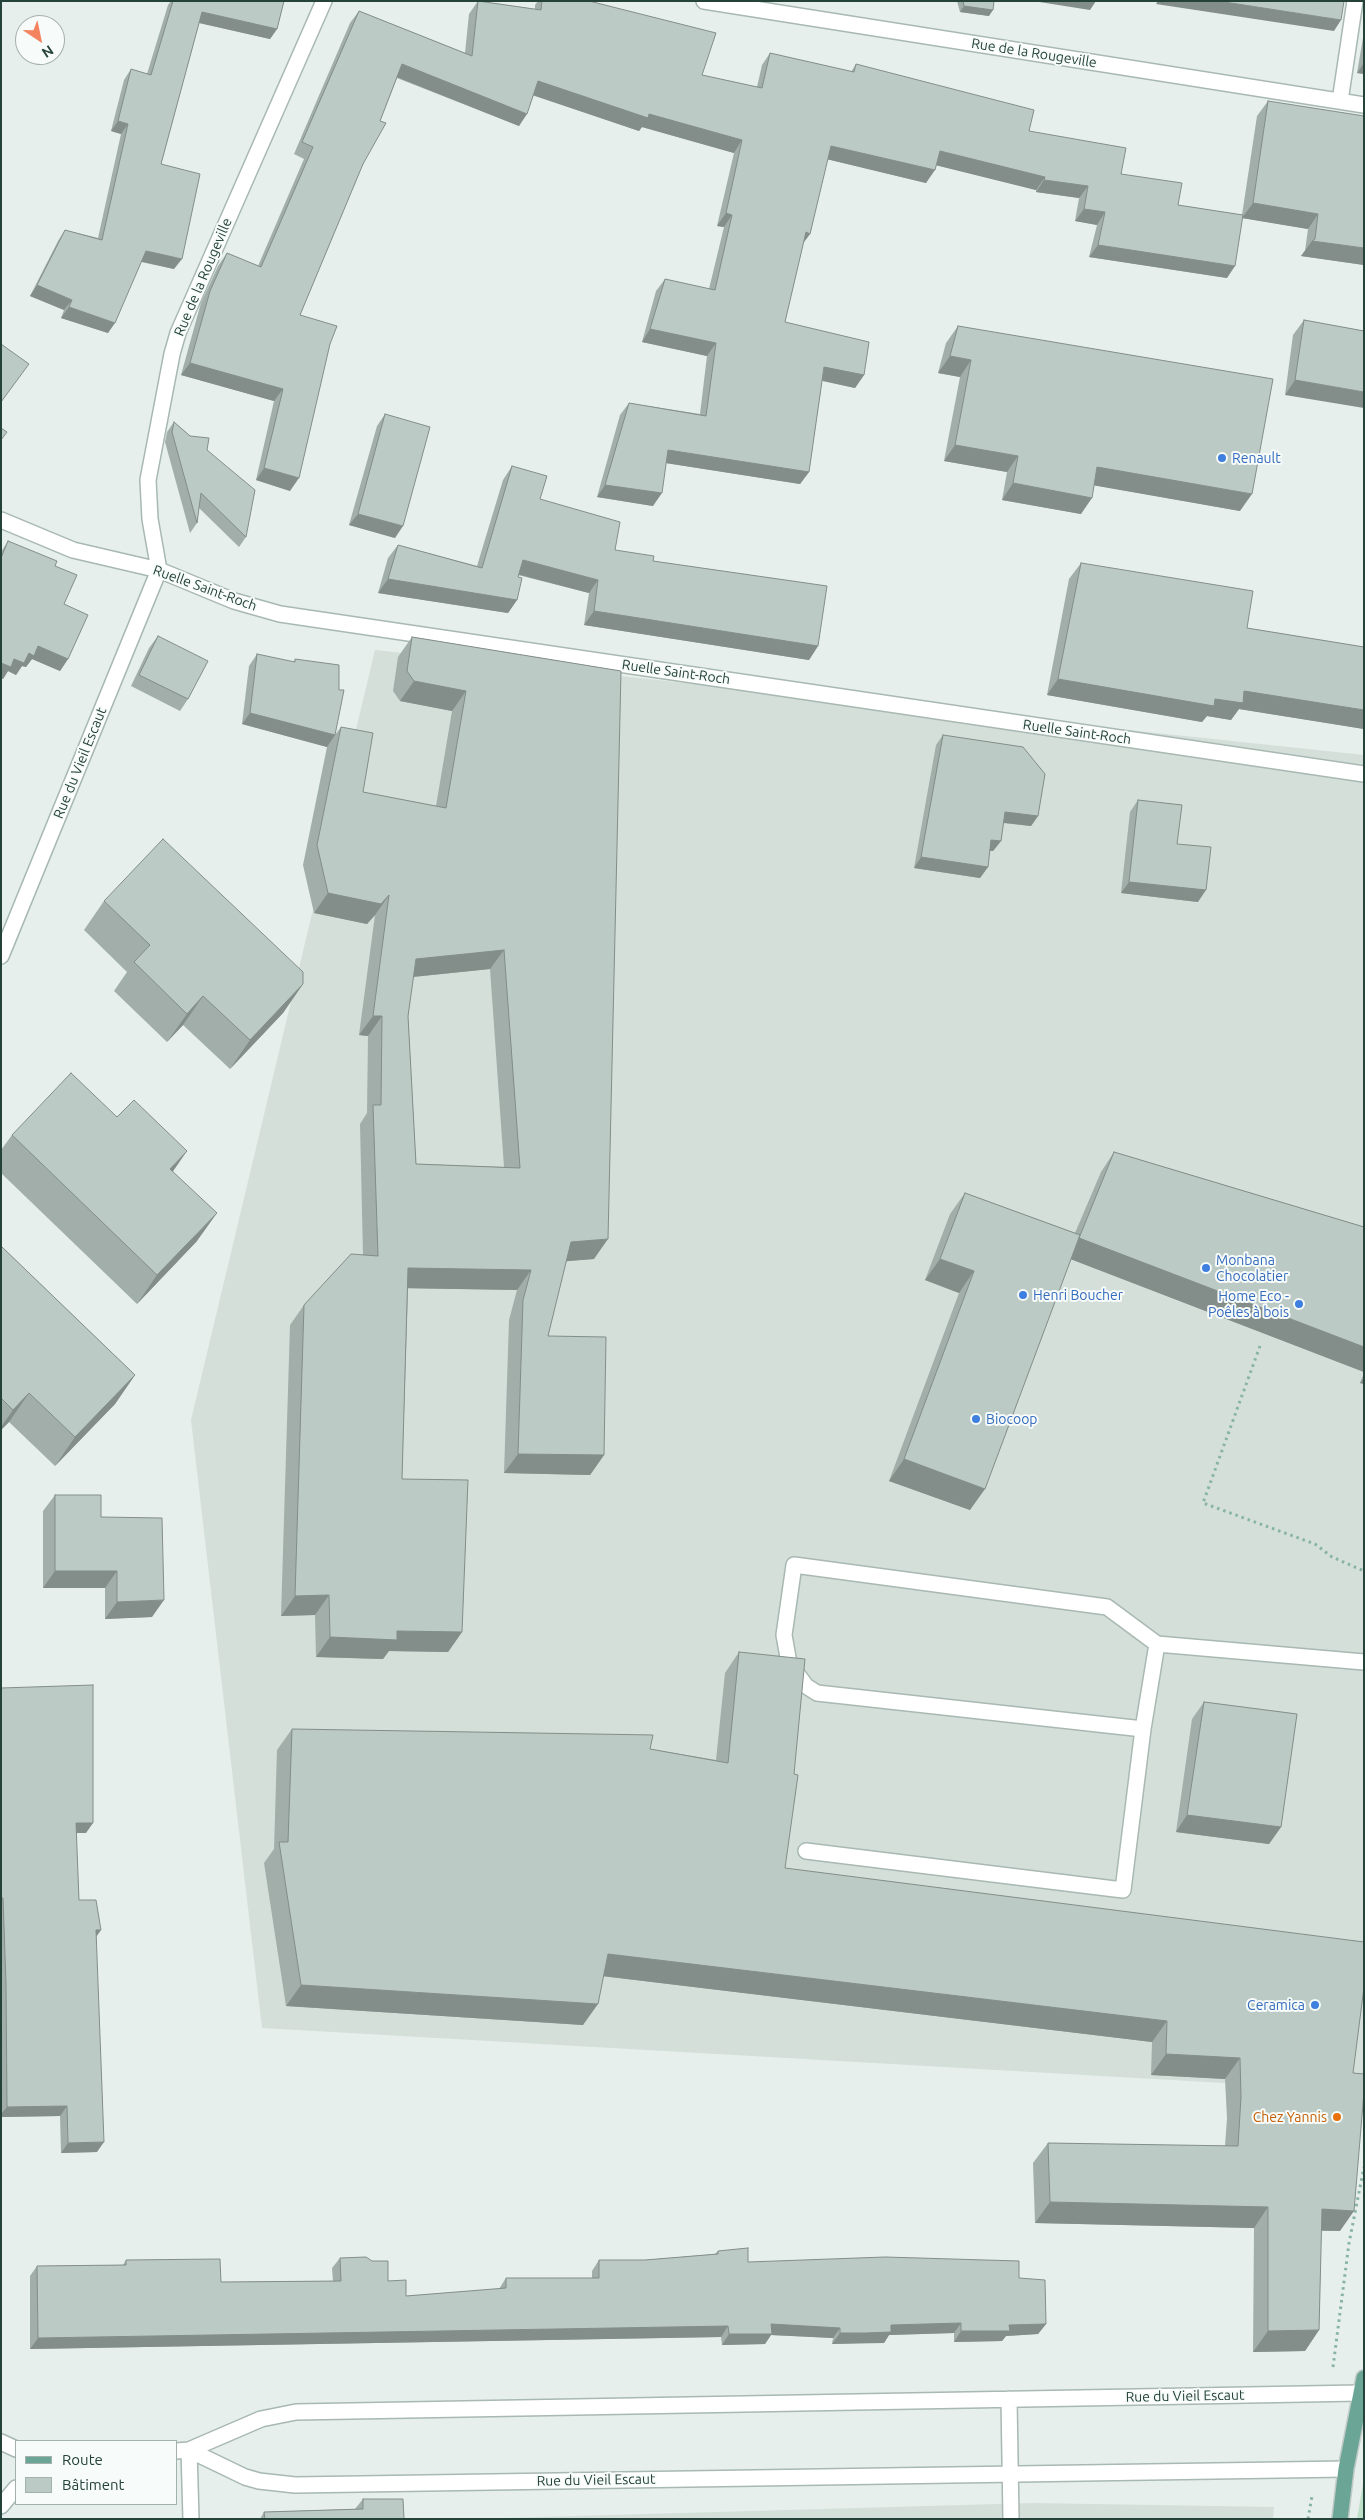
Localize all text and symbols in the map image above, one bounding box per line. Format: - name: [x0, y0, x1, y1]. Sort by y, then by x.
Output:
- north arrow: [15, 15, 65, 65]
- street label: Rue de la Rougeville: [970, 35, 1098, 71]
- text: N: [39, 42, 57, 61]
- street label: Rue de la Rougeville: [170, 215, 236, 339]
- place label: Renault: [1232, 450, 1281, 466]
- marker: Renault: [1216, 452, 1228, 464]
- street label: Ruelle Saint-Roch: [151, 561, 259, 615]
- street label: Ruelle Saint-Roch: [621, 656, 731, 688]
- street label: Rue du Vieil Escaut: [50, 705, 110, 821]
- street label: Ruelle Saint-Roch: [1022, 716, 1132, 748]
- place label: Monbana Chocolatier: [1216, 1252, 1288, 1284]
- marker: Monbana Chocolatier: [1200, 1262, 1212, 1274]
- place label: Henri Boucher: [1033, 1287, 1123, 1303]
- place label: Home Eco - Poêles à bois: [1208, 1288, 1289, 1320]
- marker: Henri Boucher: [1017, 1289, 1029, 1301]
- marker: Home Eco - Poêles à bois: [1293, 1298, 1305, 1310]
- place label: Biocoop: [986, 1411, 1038, 1427]
- marker: Biocoop: [970, 1413, 982, 1425]
- place label: Ceramica: [1247, 1997, 1305, 2013]
- marker: Ceramica: [1309, 1999, 1321, 2011]
- place label: Chez Yannis: [1253, 2109, 1327, 2125]
- marker: Chez Yannis: [1331, 2111, 1343, 2123]
- street label: Rue du Vieil Escaut: [1125, 2387, 1245, 2405]
- legend: [15, 2440, 178, 2505]
- text: Route: [62, 2451, 103, 2468]
- street label: Rue du Vieil Escaut: [536, 2471, 656, 2489]
- text: Bâtiment: [62, 2476, 124, 2493]

